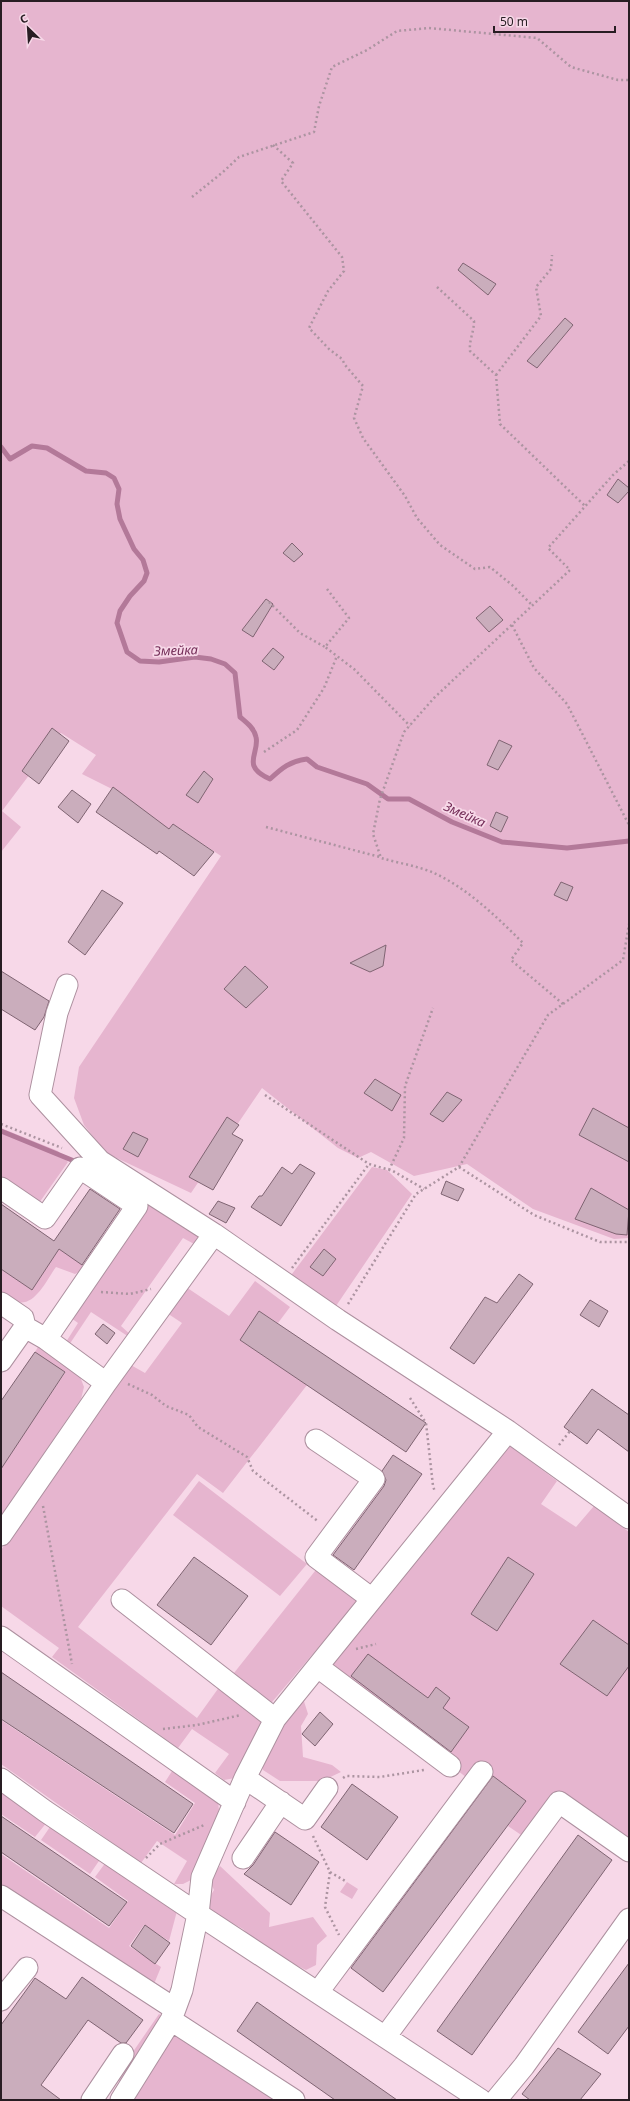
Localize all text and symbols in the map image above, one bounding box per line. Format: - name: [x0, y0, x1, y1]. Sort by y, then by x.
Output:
- north arrow: [8, 8, 48, 48]
- scale bar: [494, 8, 615, 34]
- text: С: [17, 10, 30, 27]
- text: 50 m: [500, 13, 528, 30]
- water label: Змейка: [153, 640, 199, 660]
- water label: Змейка: [440, 796, 489, 831]

